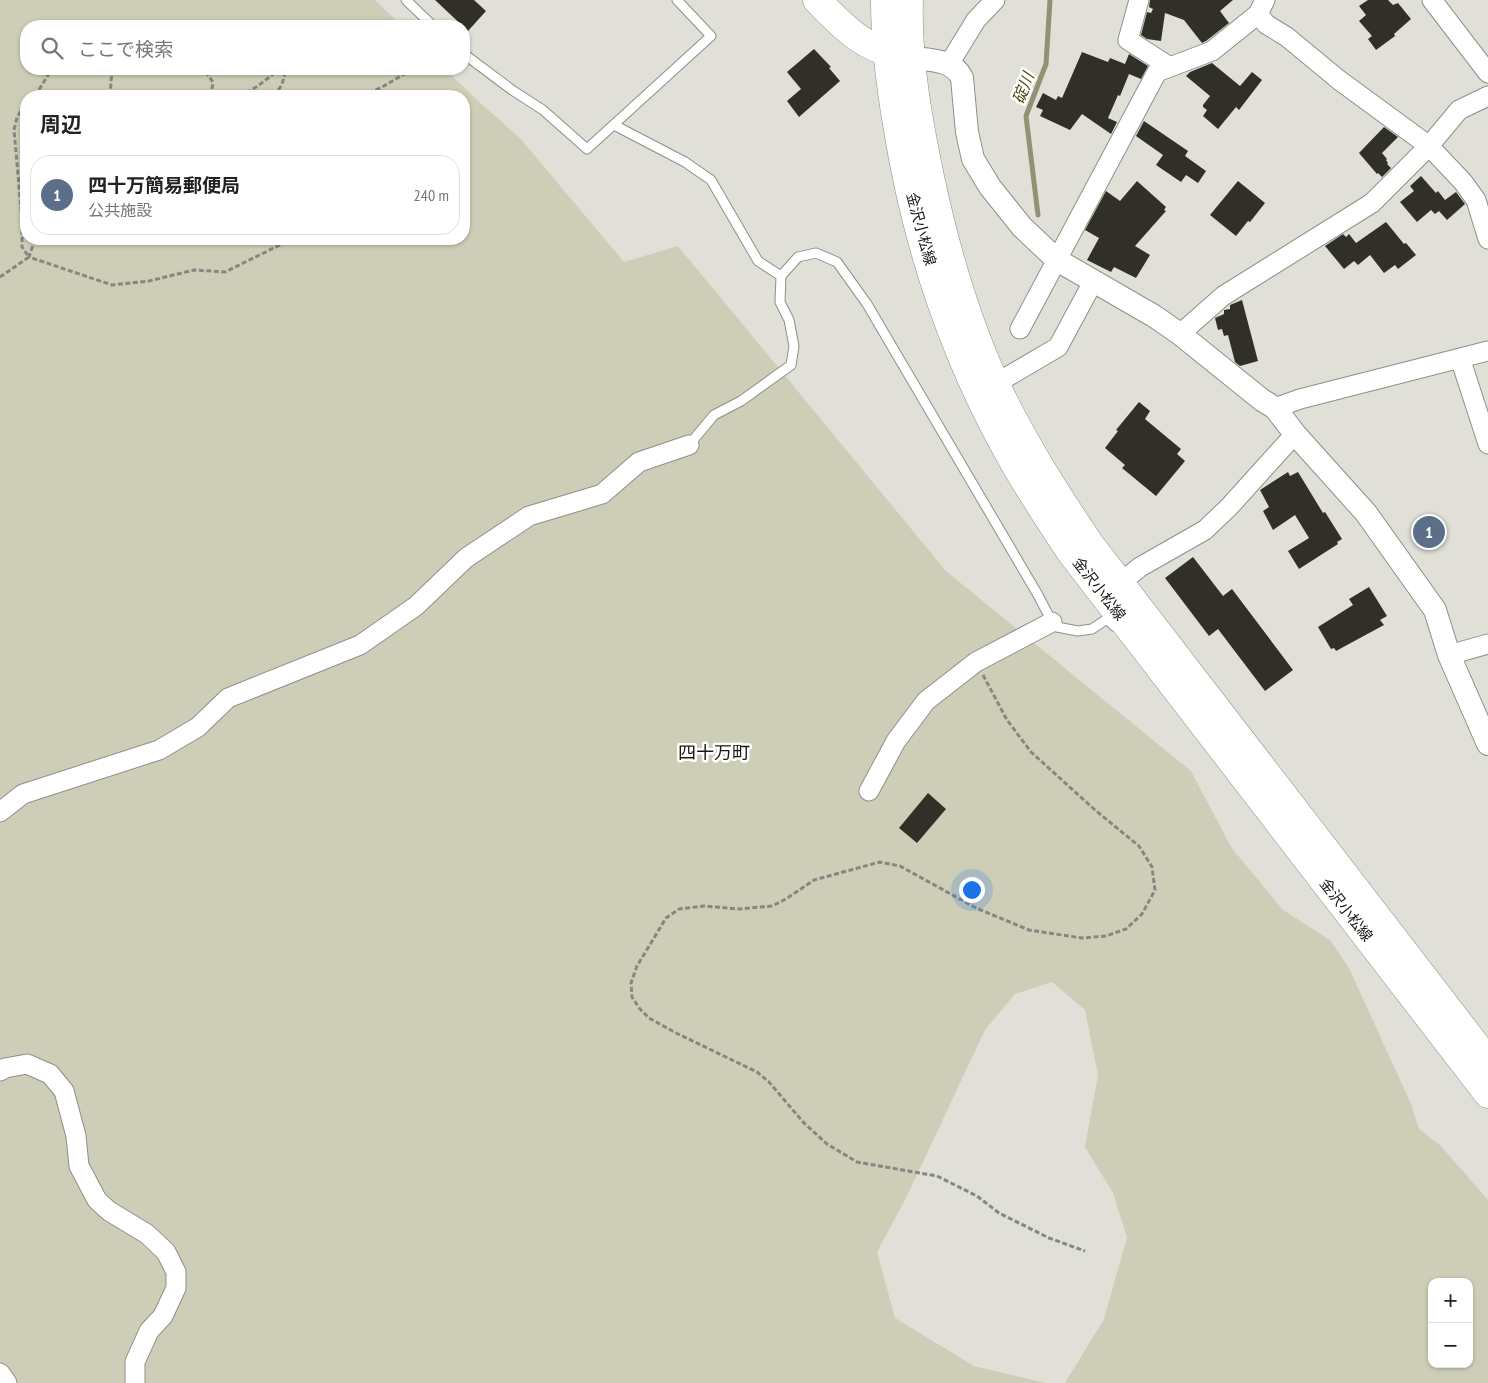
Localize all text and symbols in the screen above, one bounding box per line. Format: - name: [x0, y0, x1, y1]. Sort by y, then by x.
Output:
- search box: [20, 20, 470, 75]
- icon: search: [38, 34, 66, 62]
- text: ここで検索: [78, 37, 173, 61]
- water label: 碇川: [1008, 68, 1039, 107]
- text: 周辺: [40, 111, 82, 138]
- text: 四十万簡易郵便局: [88, 173, 240, 197]
- text: 1: [53, 185, 61, 205]
- text: 240 m: [414, 185, 449, 205]
- street label: 金沢小松線: [903, 190, 940, 268]
- text: 公共施設: [88, 200, 152, 220]
- pin: 1: [1413, 513, 1445, 551]
- street label: 金沢小松線: [1069, 553, 1130, 624]
- district label: 四十万町: [678, 741, 750, 764]
- street label: 金沢小松線: [1316, 874, 1377, 945]
- your location: [959, 877, 985, 903]
- map controls: [1428, 1278, 1473, 1368]
- button: +: [1428, 1278, 1473, 1323]
- button: −: [1428, 1323, 1473, 1368]

